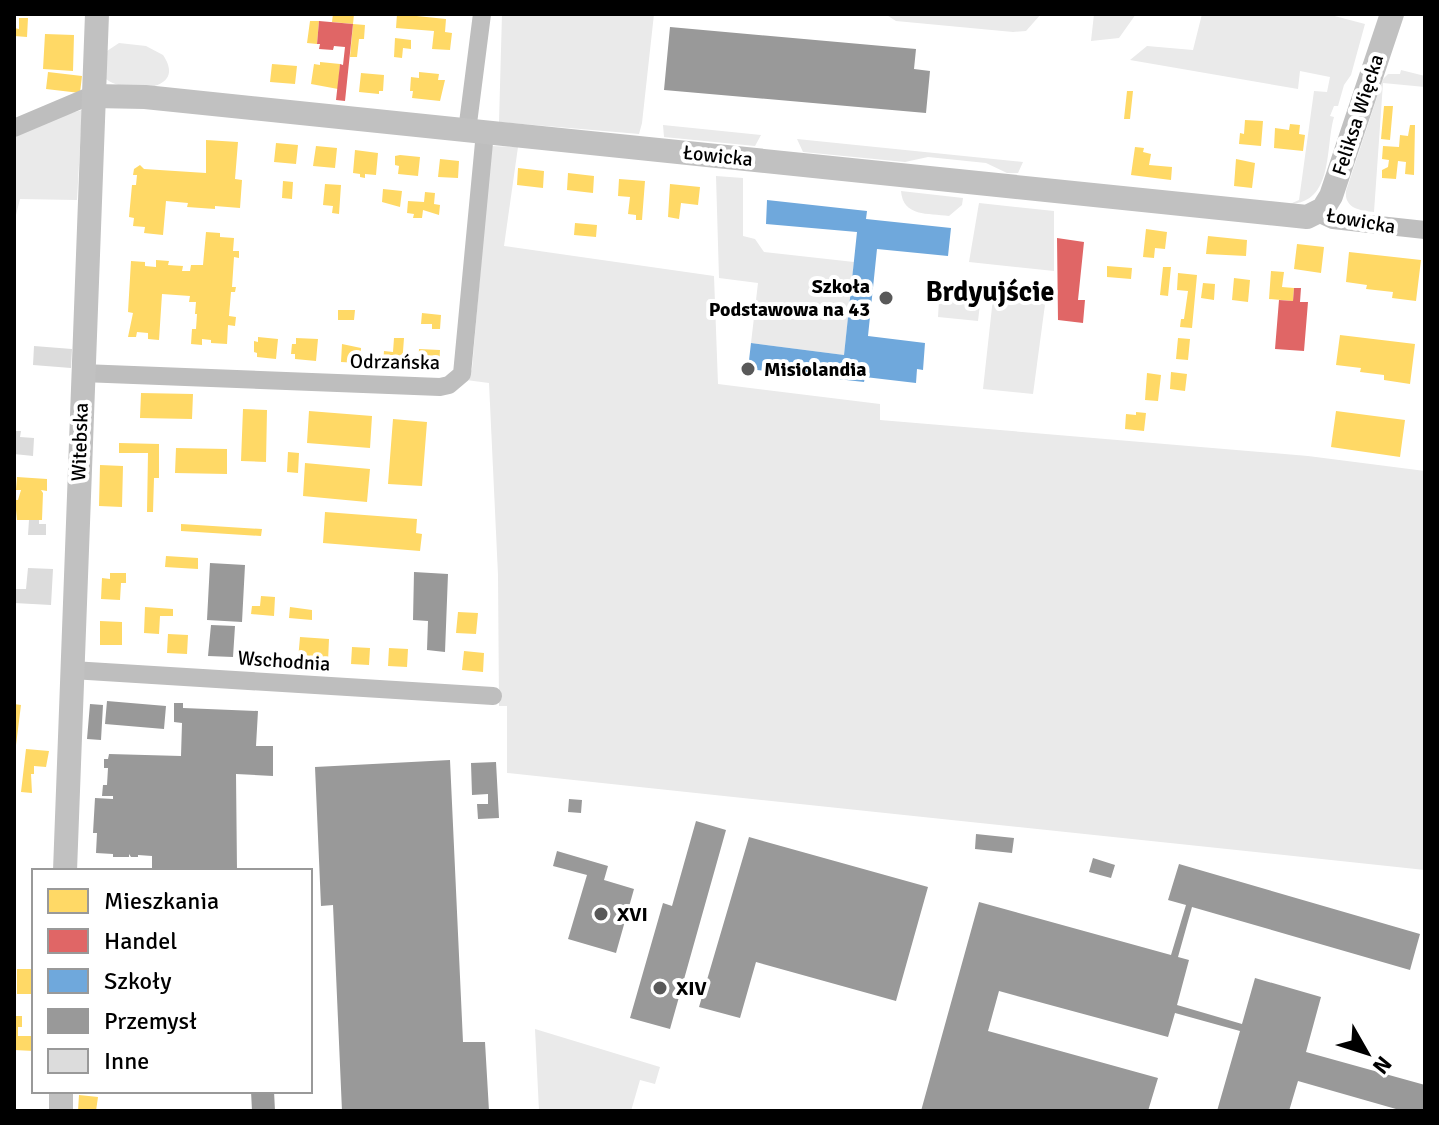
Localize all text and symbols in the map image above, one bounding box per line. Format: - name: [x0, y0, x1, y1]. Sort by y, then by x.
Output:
- street label: Feliksa Więcka: [1327, 51, 1389, 179]
- street label: Łowicka: [682, 140, 754, 172]
- street label: Łowicka: [1324, 203, 1398, 239]
- place label: Szkoła Podstawowa na 43: [709, 274, 870, 322]
- district label: Brdyujście: [926, 275, 1054, 309]
- marker: Szkoła Podstawowa na 43: [877, 289, 895, 307]
- street label: Odrzańska: [350, 349, 440, 375]
- place label: Misiolandia: [764, 357, 866, 382]
- marker: Misiolandia: [739, 360, 757, 378]
- street label: Witebska: [66, 402, 94, 482]
- street label: Wschodnia: [237, 645, 331, 677]
- legend: [32, 869, 312, 1093]
- text: Mieszkania: [104, 886, 219, 916]
- place label: XVI: [617, 902, 648, 927]
- marker: XVI: [592, 905, 610, 923]
- text: Handel: [104, 926, 177, 956]
- text: Szkoły: [104, 966, 172, 996]
- place label: XIV: [676, 976, 707, 1001]
- marker: XIV: [651, 979, 669, 997]
- text: Przemysł: [104, 1006, 197, 1036]
- north arrow: [1327, 1013, 1407, 1093]
- text: Inne: [104, 1046, 149, 1076]
- text: N: [1367, 1051, 1397, 1080]

